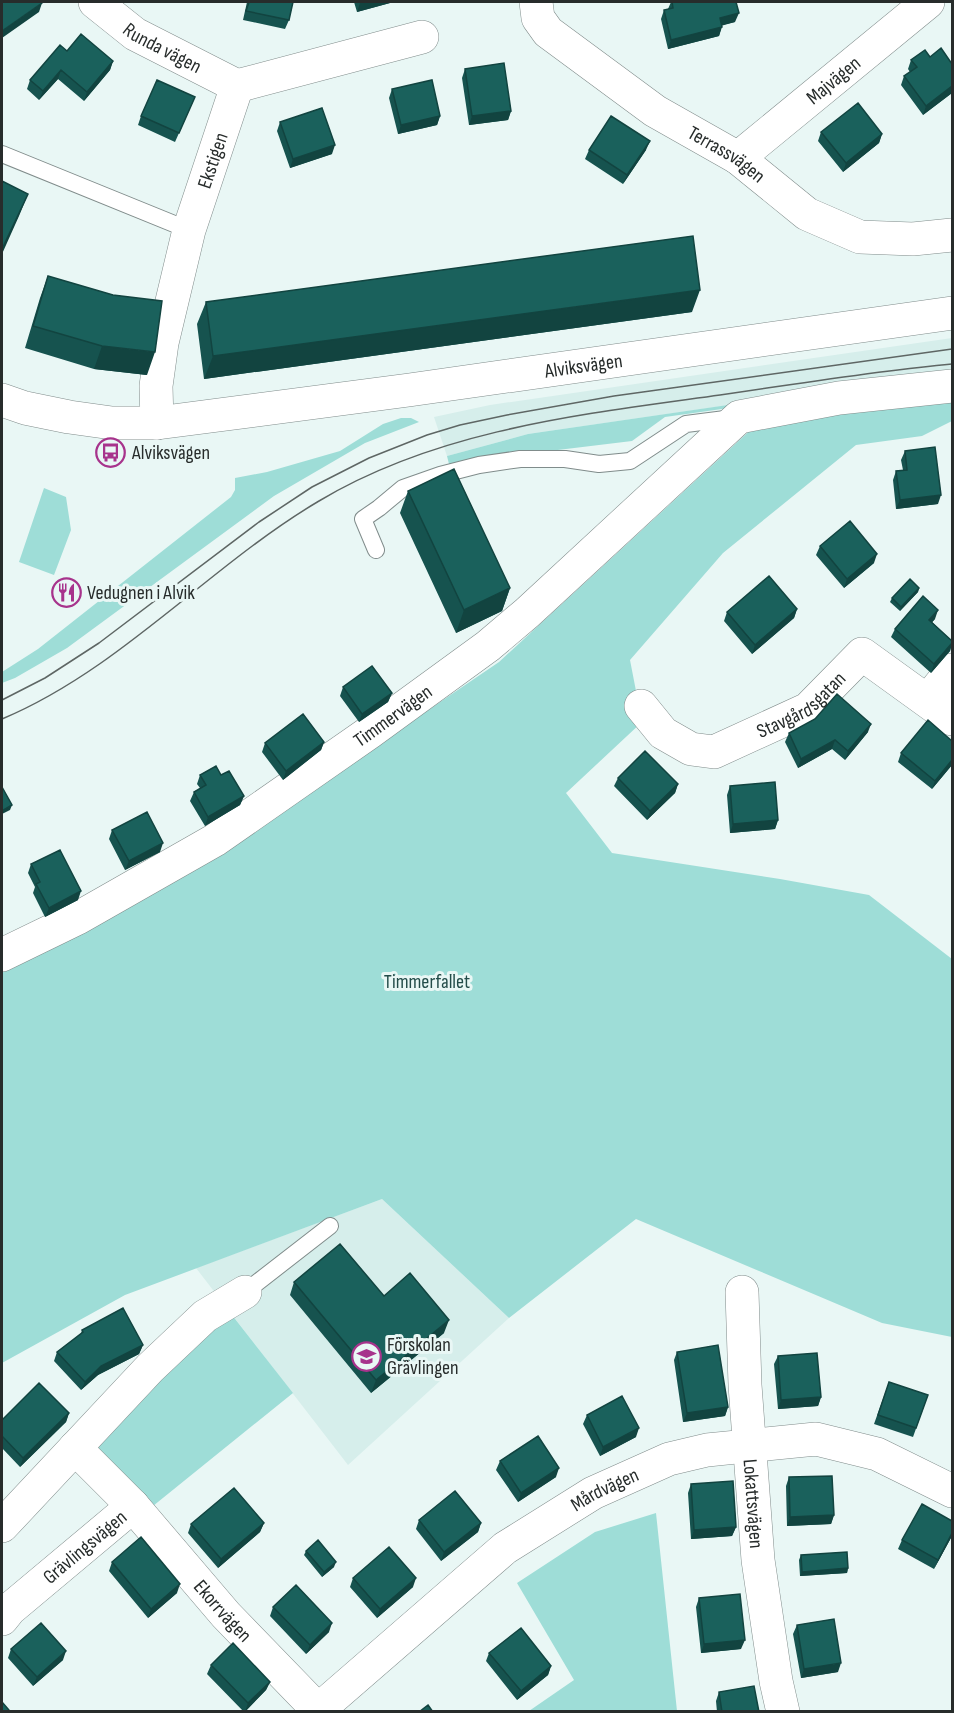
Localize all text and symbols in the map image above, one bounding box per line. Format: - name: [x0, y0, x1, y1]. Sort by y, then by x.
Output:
- street label: Runda vägen: [118, 18, 205, 79]
- street label: Majvägen: [802, 52, 866, 110]
- street label: Terrassvägen: [683, 121, 770, 188]
- street label: Ekstigen: [193, 130, 234, 192]
- street label: Alviksvägen: [542, 349, 624, 384]
- bus stop icon: Alviksvägen: [95, 436, 127, 468]
- place label: Alviksvägen: [131, 441, 210, 465]
- restaurant icon: Vedugnen i Alvik: [50, 576, 82, 608]
- place label: Vedugnen i Alvik: [87, 581, 195, 605]
- street label: Stavgårdsgatan: [753, 667, 851, 744]
- street label: Timmervägen: [349, 680, 437, 753]
- park label: Timmerfallet: [384, 970, 470, 994]
- place label: Förskolan Grävlingen: [387, 1333, 459, 1380]
- school or university icon: Förskolan Grävlingen: [350, 1340, 382, 1372]
- street label: Lokattsvägen: [738, 1458, 768, 1549]
- street label: Mårdvägen: [566, 1463, 643, 1517]
- street label: Grävlingsvägen: [38, 1505, 132, 1589]
- street label: Ekorrvägen: [188, 1575, 256, 1647]

